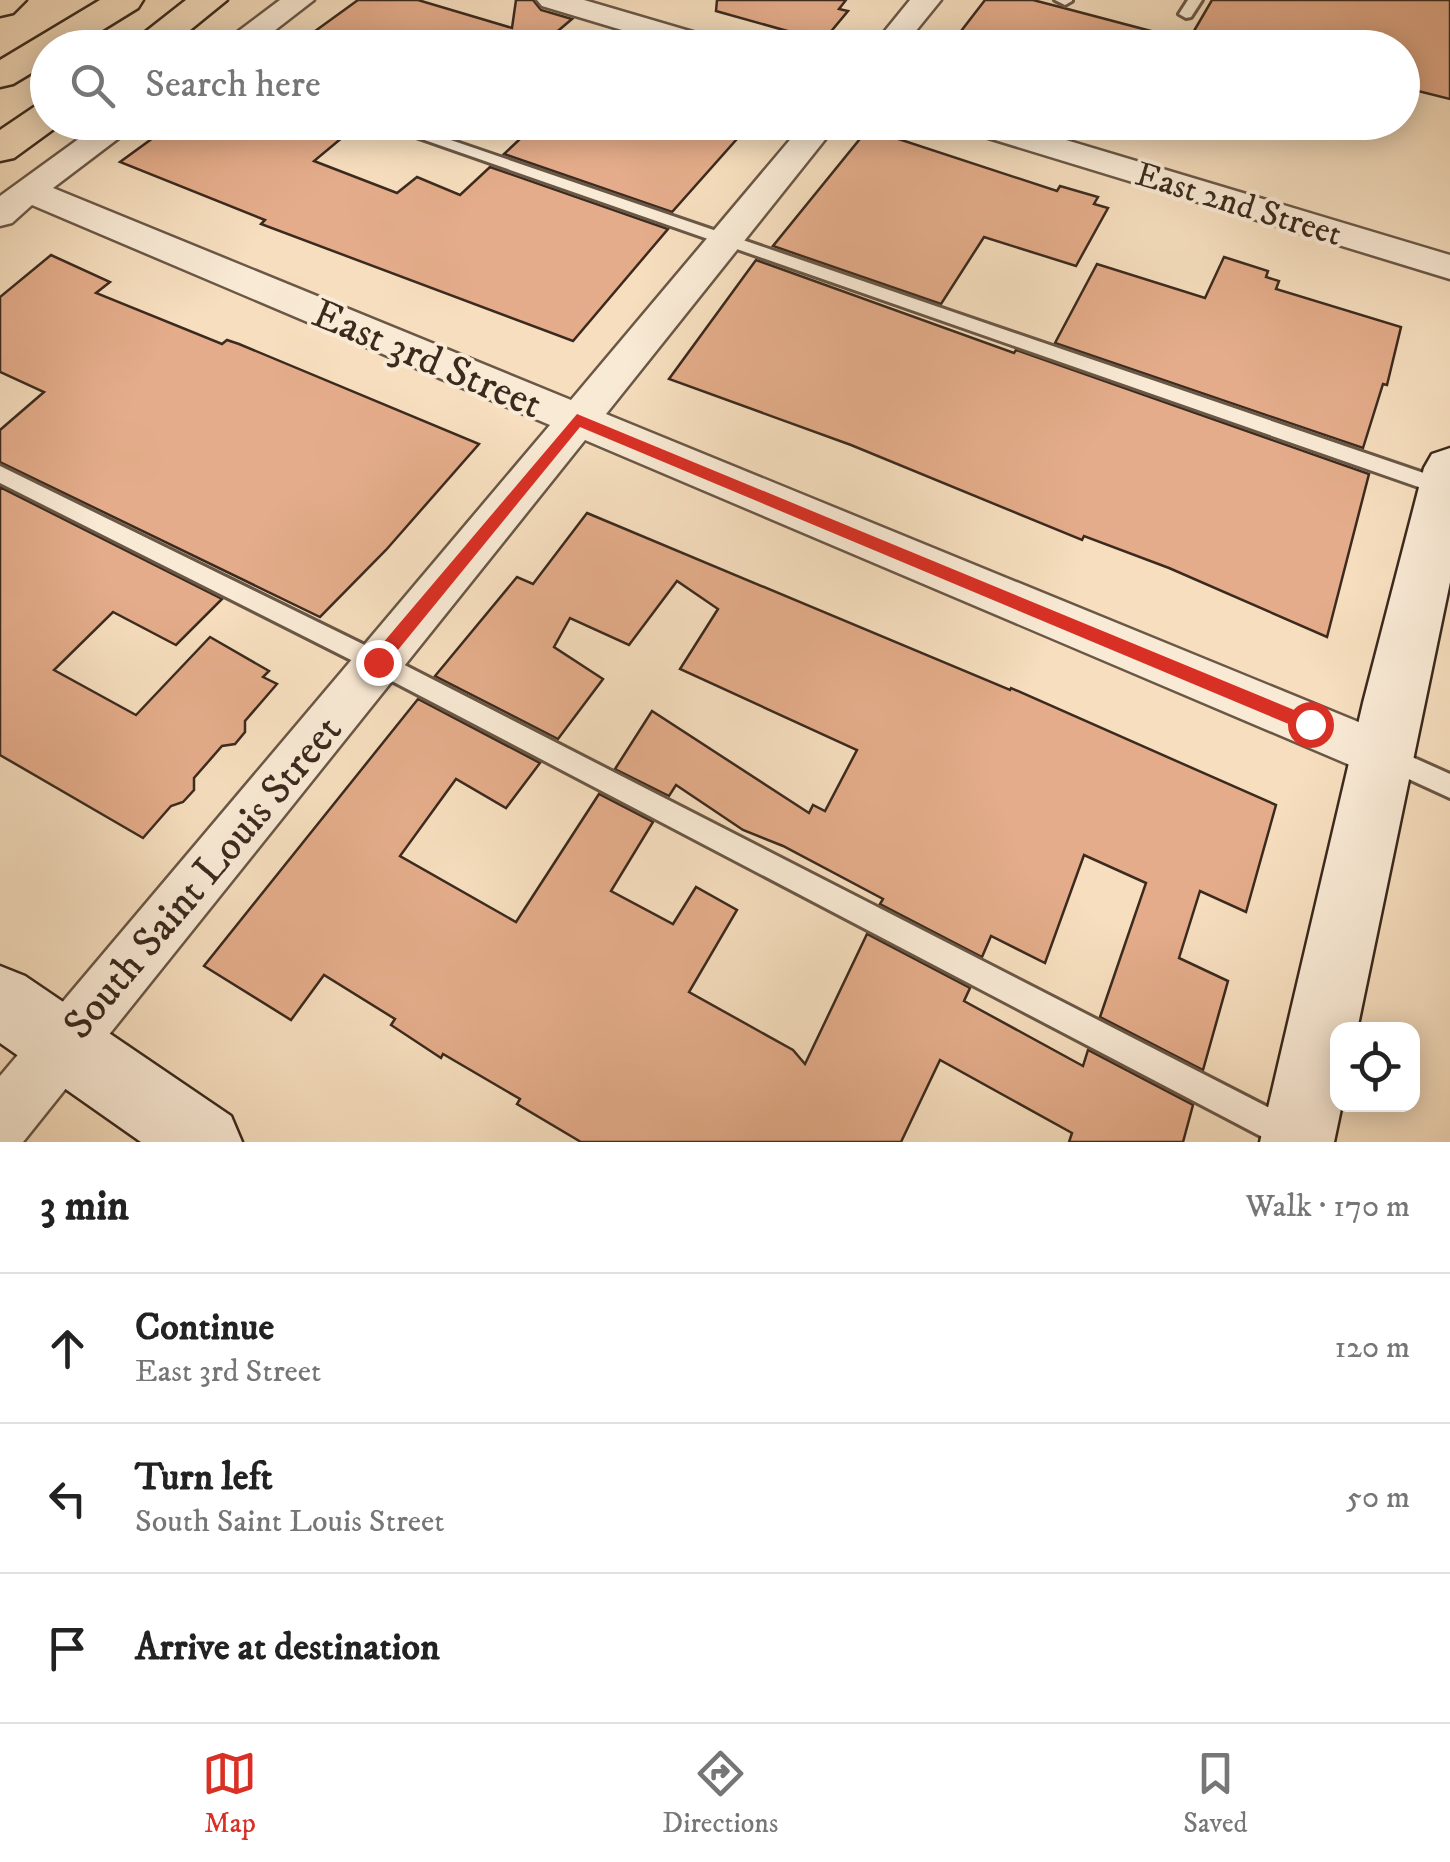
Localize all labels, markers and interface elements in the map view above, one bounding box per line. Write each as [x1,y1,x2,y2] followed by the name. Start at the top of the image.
[30,30,1420,140] search box
[65,58,120,113] icon: search
[145,61,321,109] text: Search here
[1130,153,1347,257] street label: East 2nd Street
[304,288,550,431] street label: East 3rd Street
[356,640,402,686] route end
[1288,702,1334,748] route start
[53,706,354,1050] street label: South Saint Louis Street
[1330,1022,1420,1112] map controls
[1330,1022,1420,1112] button: locate
[40,1181,129,1233] text: 3 min
[1245,1187,1410,1227] text: Walk · 170 m
[135,1304,274,1352] text: Continue
[40,1321,95,1376] icon: ahead
[1334,1328,1410,1368] text: 120 m
[135,1352,321,1392] text: East 3rd Street
[135,1454,273,1502] text: Turn left
[40,1471,95,1526] icon: left
[1346,1478,1410,1518] text: 50 m
[135,1502,445,1542] text: South Saint Louis Street
[40,1621,95,1676] icon: arrive
[135,1624,440,1672] text: Arrive at destination
[202,1746,257,1841] tab: Map
[662,1746,778,1841] tab: Directions
[1183,1746,1248,1841] tab: Saved

